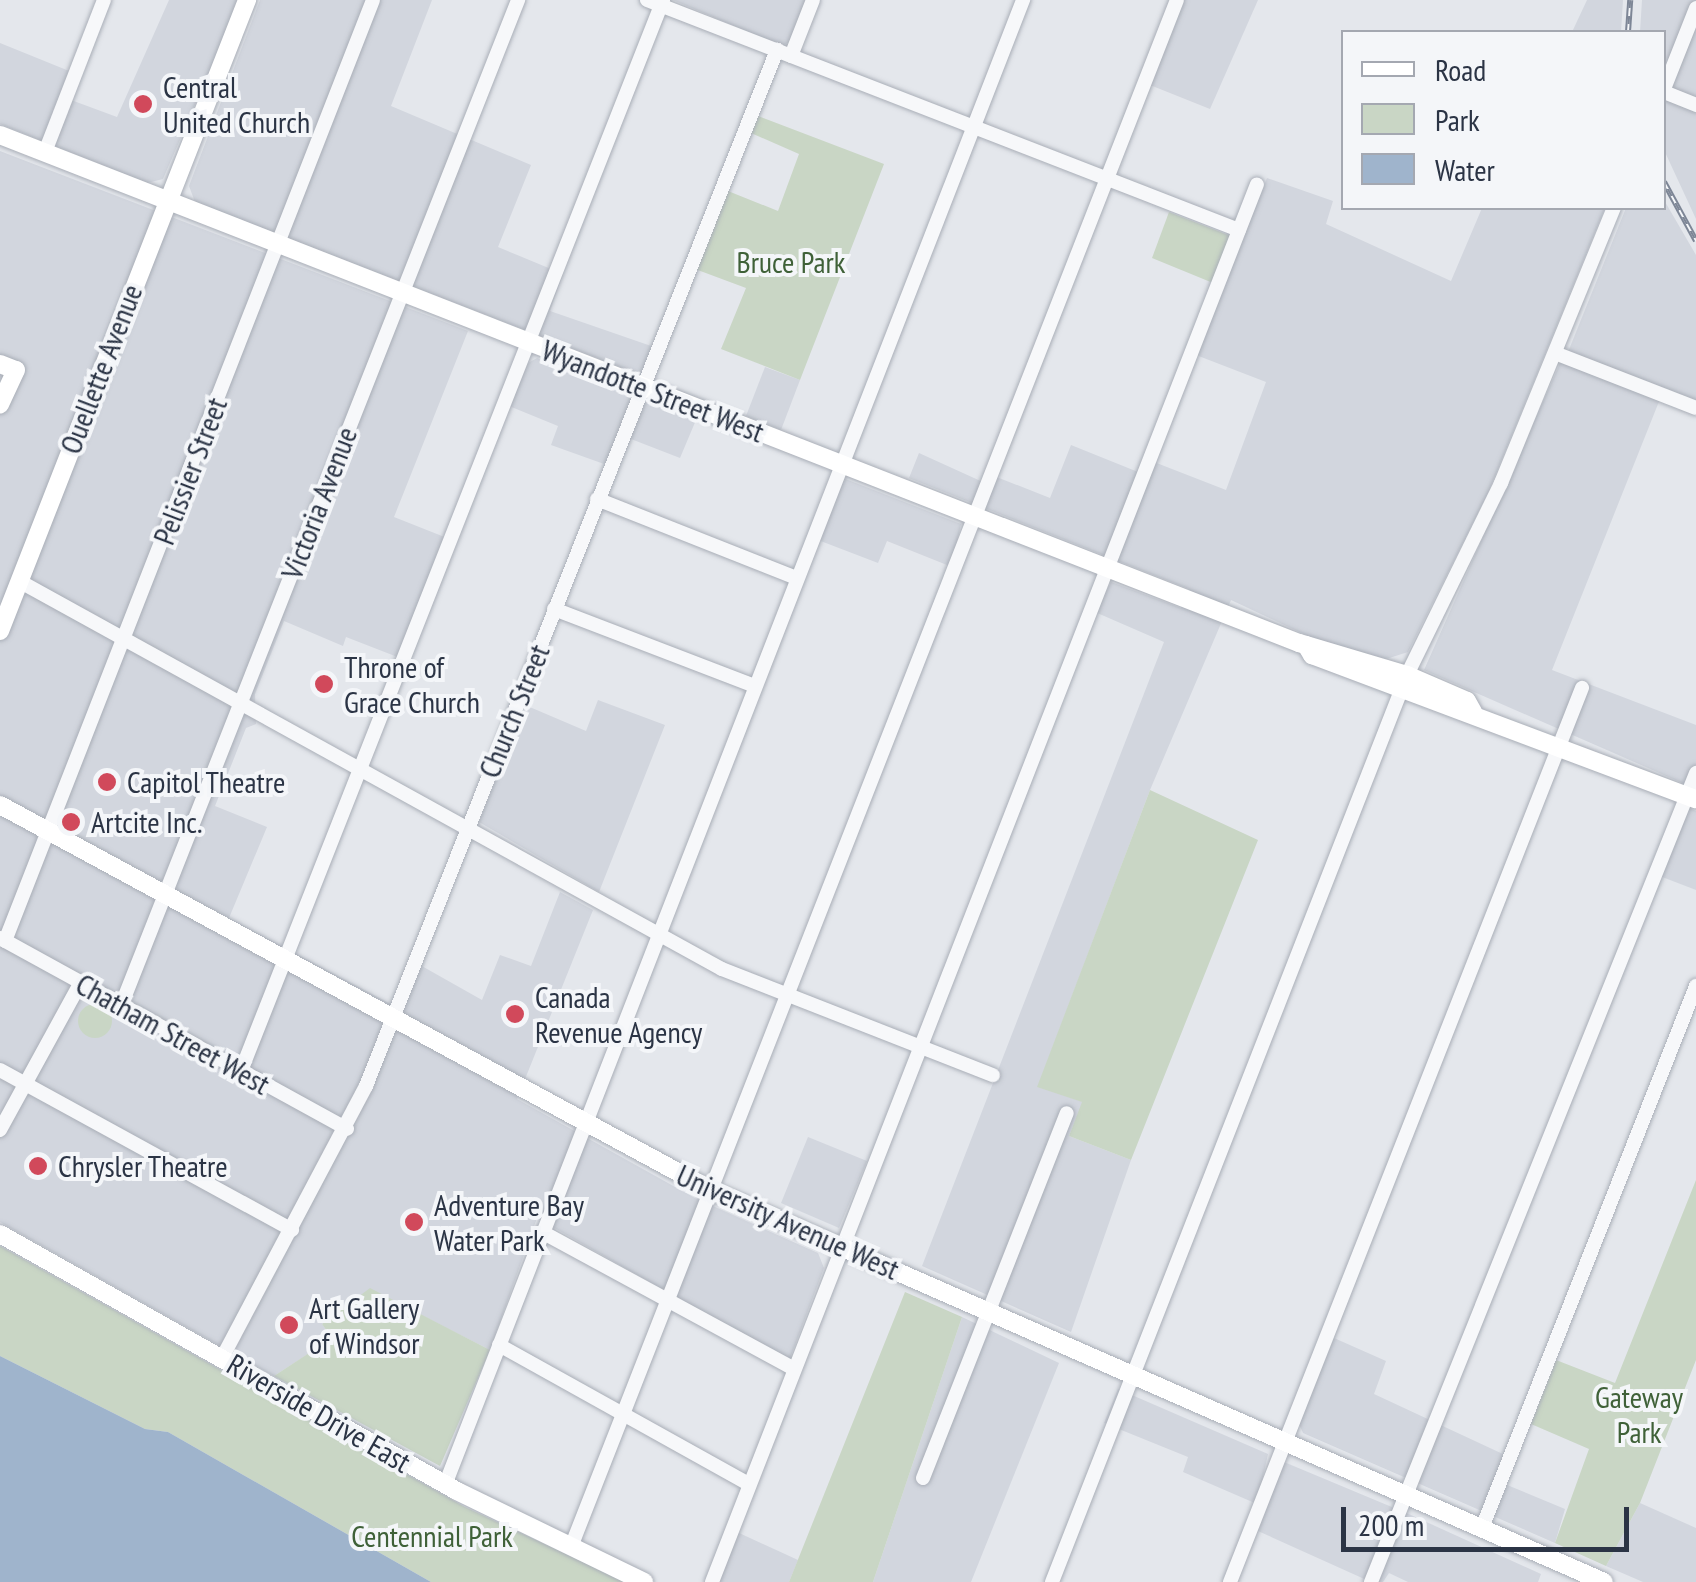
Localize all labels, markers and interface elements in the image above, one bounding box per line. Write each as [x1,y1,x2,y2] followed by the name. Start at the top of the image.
[1341,30,1666,210] legend
[1435,50,1486,89] text: Road
[163,69,310,140] place label: Central United Church
[132,93,154,115] marker: Central United Church
[1435,100,1480,139] text: Park
[1435,150,1495,189] text: Water
[737,244,845,280] park label: Bruce Park
[52,279,150,459] street label: Ouellette Avenue
[537,332,769,450] street label: Wyandotte Street West
[146,392,234,550] street label: Pelissier Street
[273,421,365,585] street label: Victoria Avenue
[471,639,557,783] street label: Church Street
[344,649,480,720] place label: Throne of Grace Church
[313,673,335,695] marker: Throne of Grace Church
[127,764,286,800] place label: Capitol Theatre
[96,771,118,793] marker: Capitol Theatre
[91,804,202,840] place label: Artcite Inc.
[60,811,82,833] marker: Artcite Inc.
[70,966,276,1102] street label: Chatham Street West
[535,979,703,1050] place label: Canada Revenue Agency
[504,1003,526,1025] marker: Canada Revenue Agency
[58,1148,228,1184] place label: Chrysler Theatre
[27,1155,49,1177] marker: Chrysler Theatre
[670,1156,906,1288] street label: University Avenue West
[434,1187,584,1258] place label: Adventure Bay Water Park
[403,1211,425,1233] marker: Adventure Bay Water Park
[309,1290,420,1360] place label: Art Gallery of Windsor
[278,1314,300,1336] marker: Art Gallery of Windsor
[221,1346,417,1480] street label: Riverside Drive East
[1595,1379,1683,1450] park label: Gateway Park
[1346,1487,1634,1549] scale bar
[1358,1505,1424,1544] text: 200 m
[351,1518,513,1554] park label: Centennial Park

